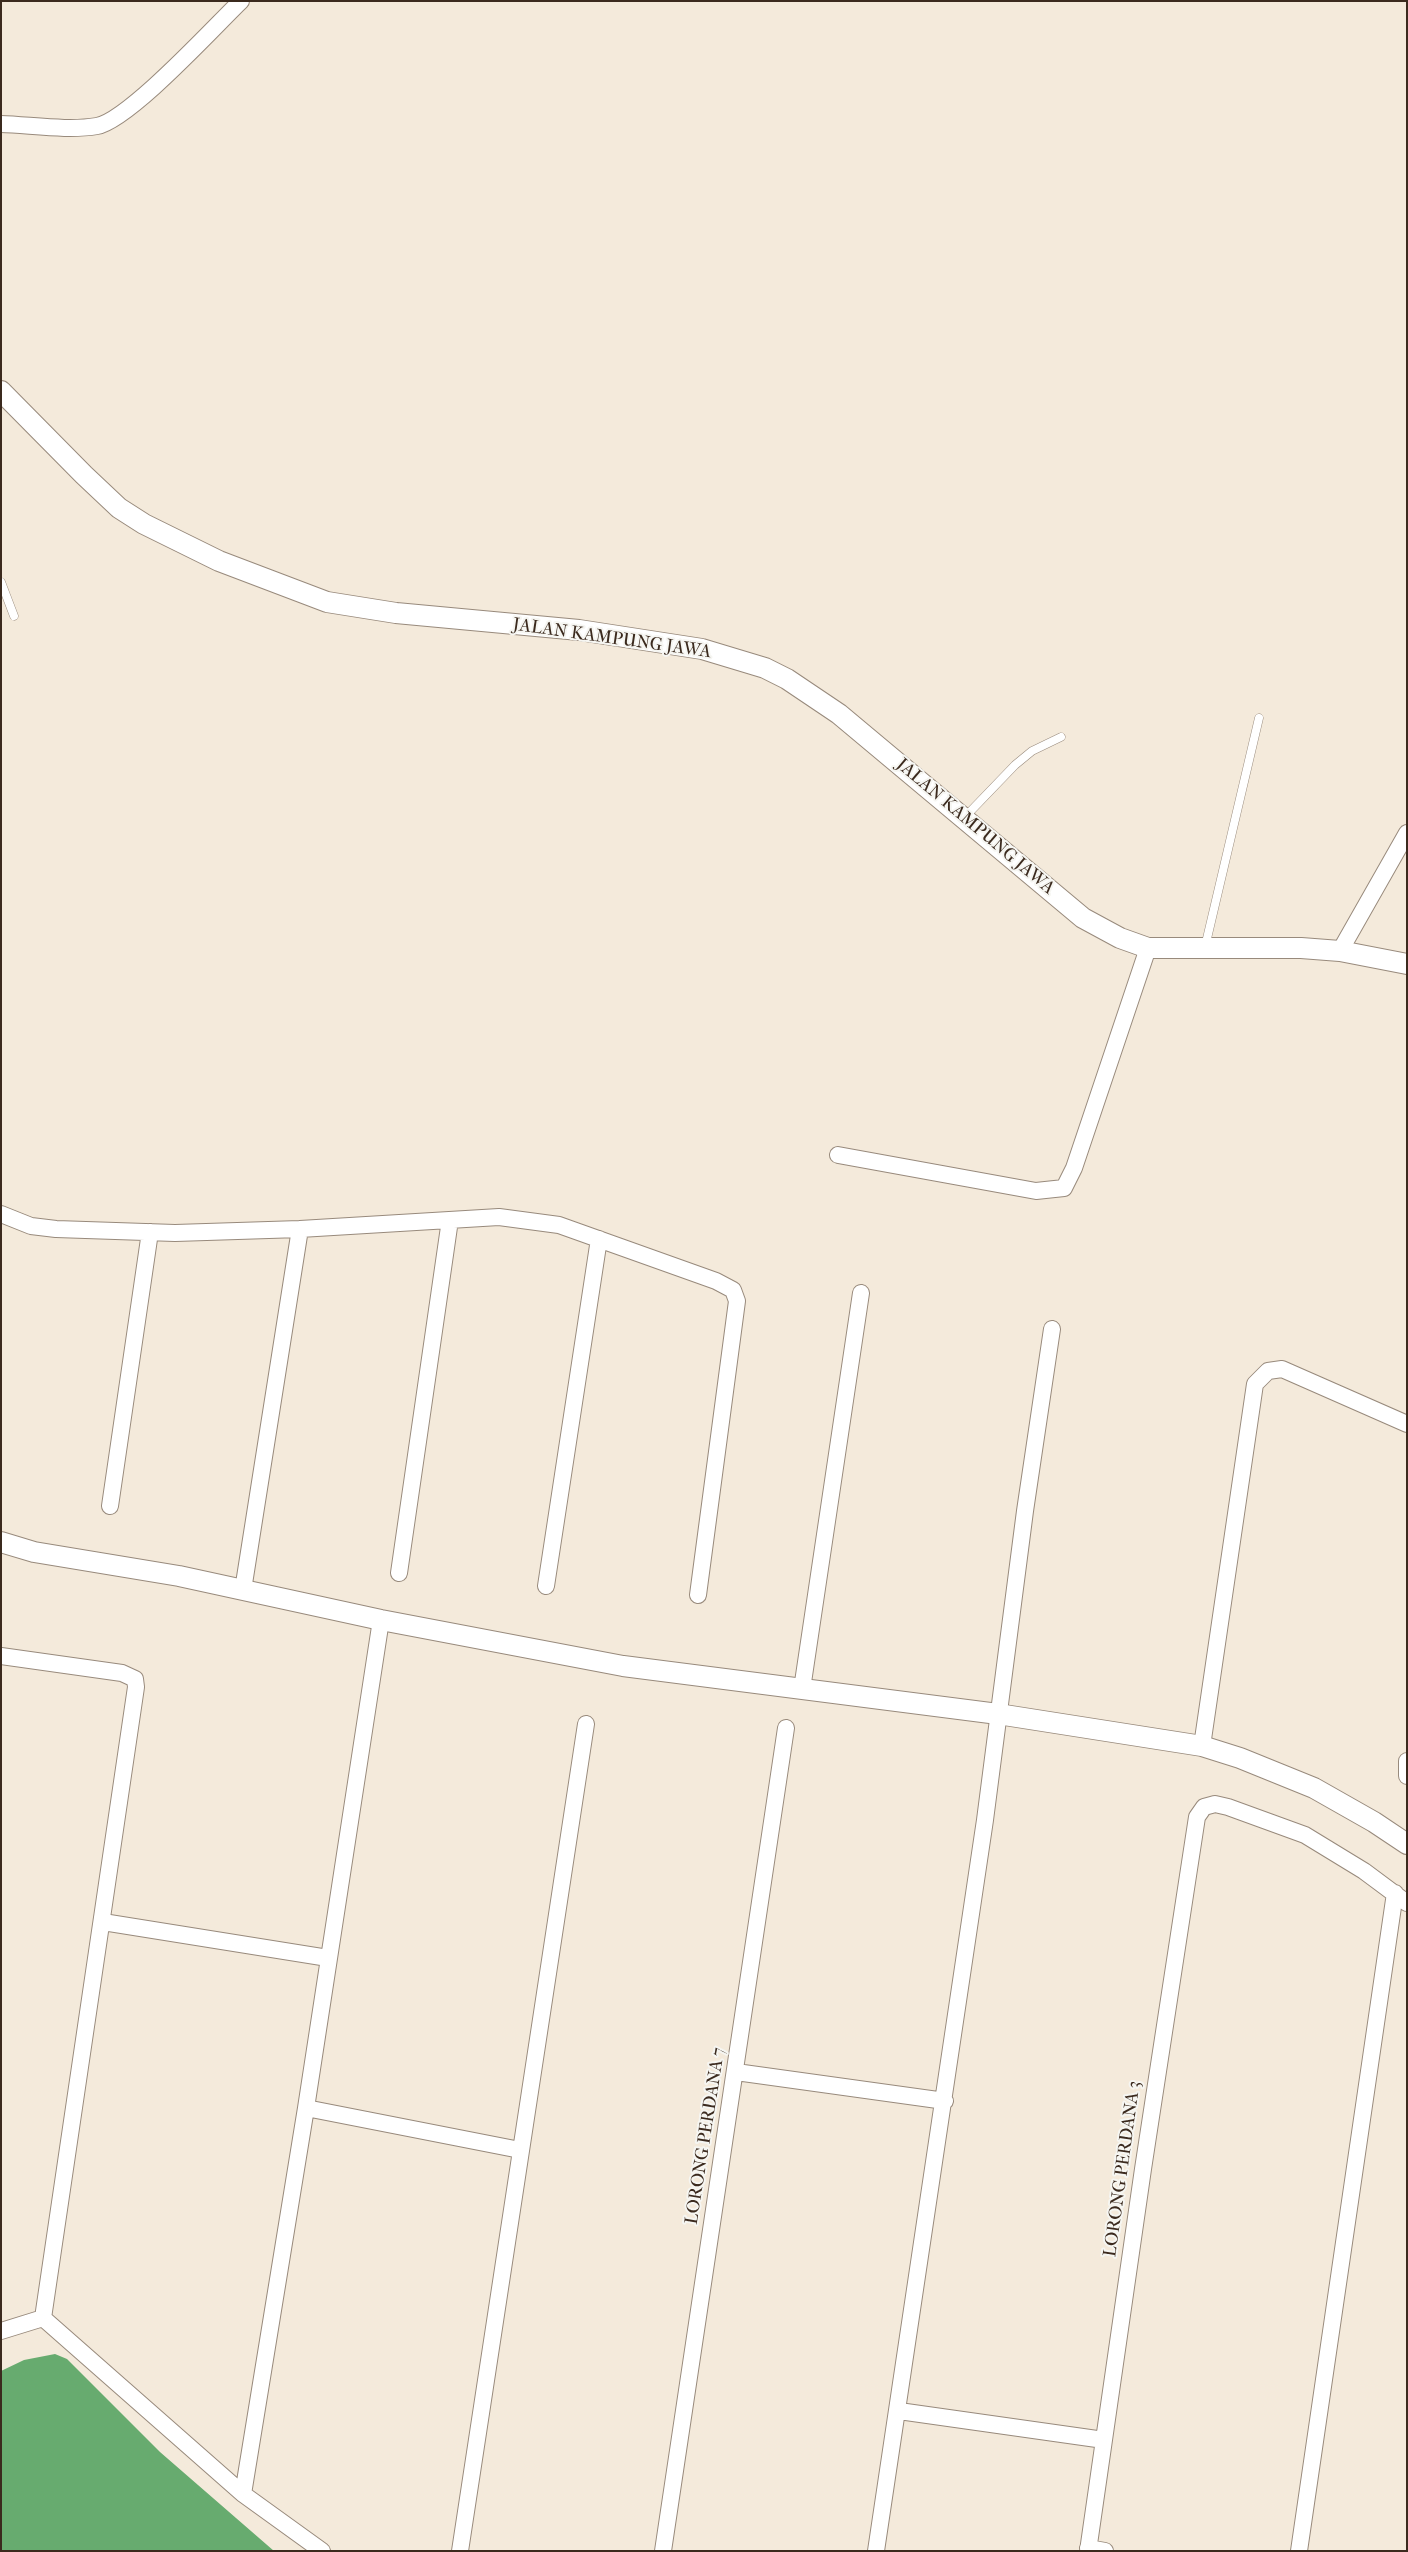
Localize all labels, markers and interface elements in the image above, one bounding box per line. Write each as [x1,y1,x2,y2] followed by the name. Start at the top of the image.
[511,614,713,664] street label: JALAN KAMPUNG JAWA
[891,754,1059,900] street label: JALAN KAMPUNG JAWA
[681,2046,731,2226] street label: LORONG PERDANA 7
[1100,2080,1146,2258] street label: LORONG PERDANA 3

